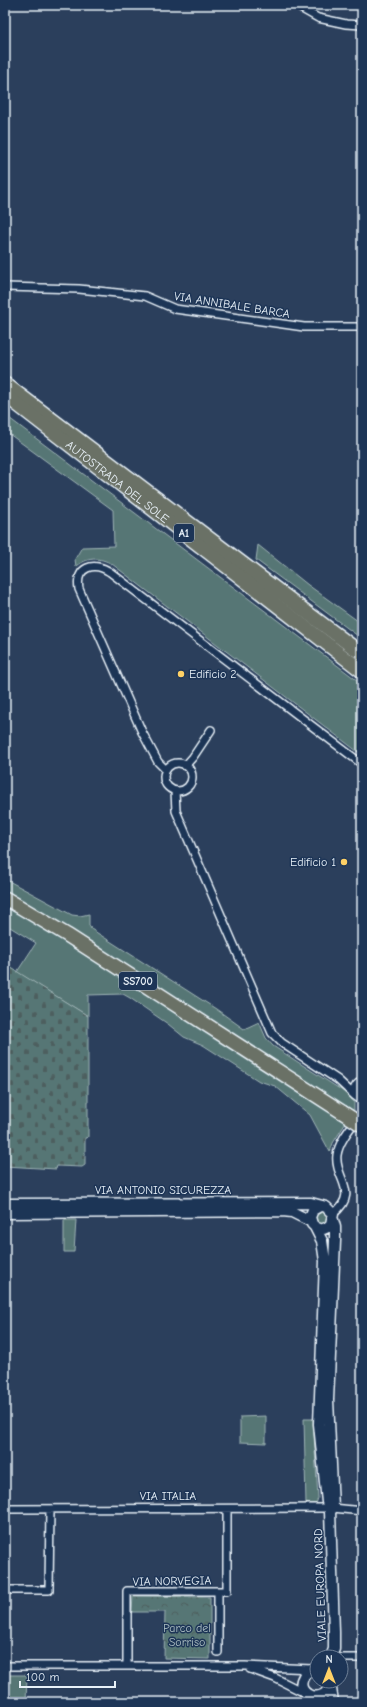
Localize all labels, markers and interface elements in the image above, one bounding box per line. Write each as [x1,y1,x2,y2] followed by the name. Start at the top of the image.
[173,289,291,321] street label: VIA ANNIBALE BARCA
[63,438,172,526] street label: AUTOSTRADA DEL SOLE
[174,524,194,542] road number: A1
[189,667,237,681] place label: Edificio 2
[176,669,186,679] marker: Edificio 2
[290,855,336,869] place label: Edificio 1
[339,857,349,867] marker: Edificio 1
[119,972,157,990] road number: SS700
[95,1183,231,1197] street label: VIA ANTONIO SICUREZZA
[140,1489,196,1503] street label: VIA ITALIA
[311,1528,329,1642] street label: VIALE EUROPA NORD
[133,1573,211,1589] street label: VIA NORVEGIA
[163,1621,211,1649] park label: Parco del Sorriso
[309,1649,349,1689] north arrow
[325,1653,333,1666] text: N
[20,1663,115,1689] scale bar
[26,1670,59,1684] text: 100 m

